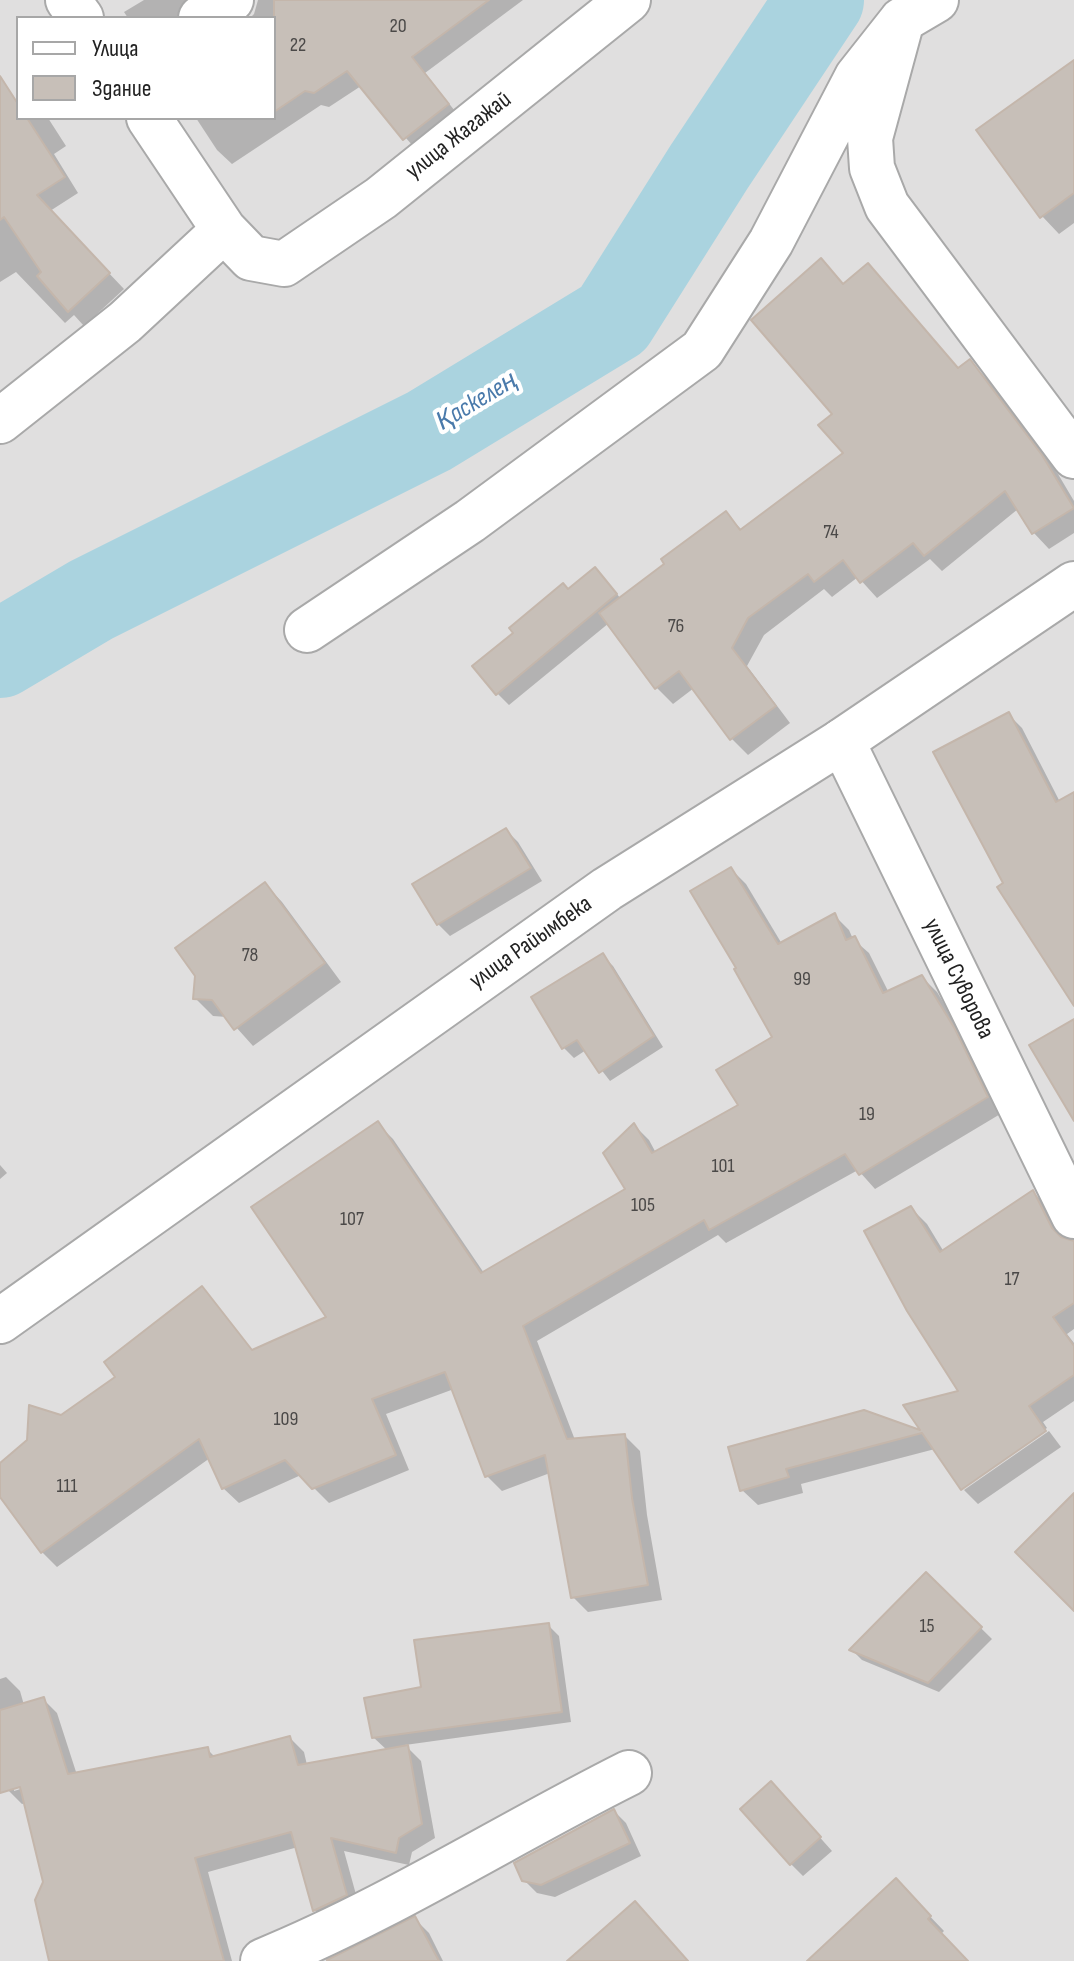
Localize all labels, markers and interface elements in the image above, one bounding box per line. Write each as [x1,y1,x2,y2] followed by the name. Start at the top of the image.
[389,15,407,39] house number: 20
[16,16,276,120] legend
[92,34,138,63] text: Улица
[290,34,306,58] house number: 22
[92,74,151,103] text: Здание
[401,86,517,186] street label: улица Жагажай
[431,366,523,438] water label: Қаскелең
[823,521,839,545] house number: 74
[668,615,684,639] house number: 76
[464,890,598,996] street label: улица Райымбека
[916,914,1000,1044] street label: улица Суворова
[242,944,258,968] house number: 78
[793,968,811,992] house number: 99
[859,1103,875,1127] house number: 19
[712,1155,734,1179] house number: 101
[631,1194,655,1218] house number: 105
[340,1208,364,1232] house number: 107
[1005,1268,1019,1292] house number: 17
[274,1408,298,1432] house number: 109
[57,1475,77,1499] house number: 111
[919,1615,935,1639] house number: 15

